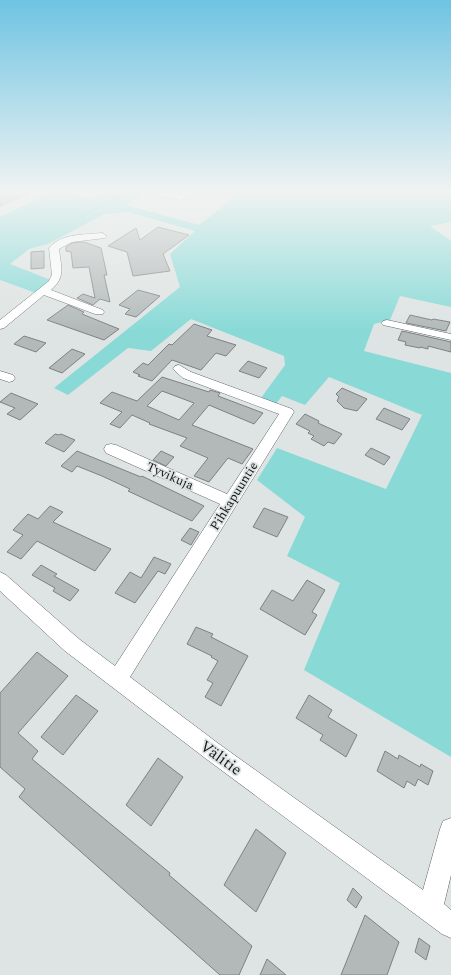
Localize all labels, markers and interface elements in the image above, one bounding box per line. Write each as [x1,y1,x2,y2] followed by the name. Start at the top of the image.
[143,457,198,496] street label: Tyvikuja
[205,458,263,534] street label: Pihkapuuntie
[195,735,247,781] street label: Välitie

